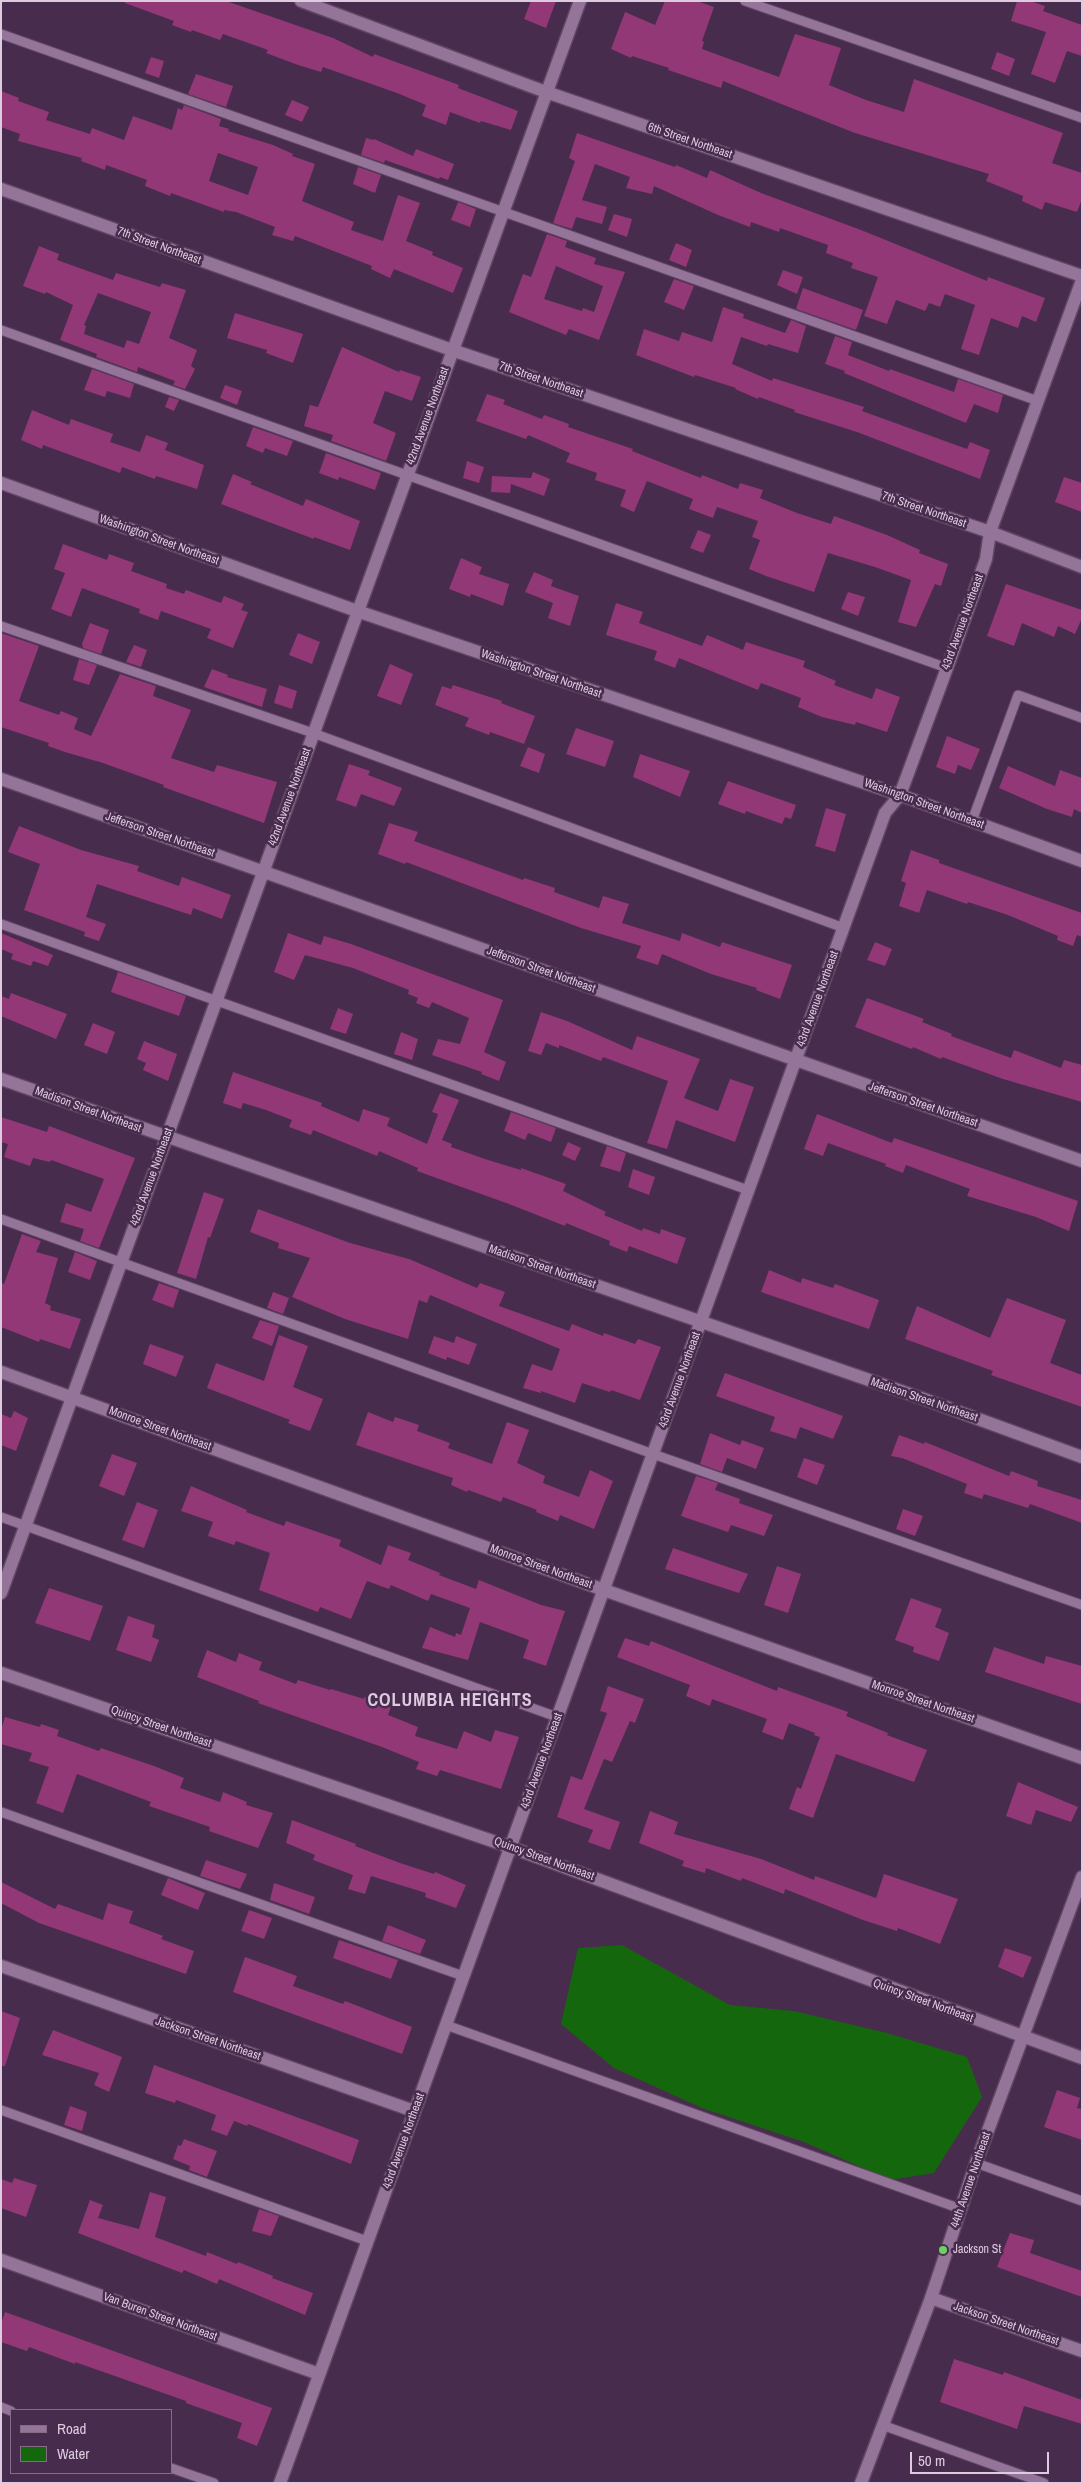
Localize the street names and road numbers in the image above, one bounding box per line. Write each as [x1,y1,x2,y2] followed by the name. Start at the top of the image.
[646,120,734,162] street label: 6th Street Northeast
[115,224,203,268] street label: 7th Street Northeast
[497,359,585,401] street label: 7th Street Northeast
[404,365,452,467] street label: 42nd Avenue Northeast
[880,489,968,531] street label: 7th Street Northeast
[97,512,221,568] street label: Washington Street Northeast
[939,572,987,672] street label: 43rd Avenue Northeast
[479,647,603,701] street label: Washington Street Northeast
[266,746,314,848] street label: 42nd Avenue Northeast
[862,776,986,832] street label: Washington Street Northeast
[103,810,217,860] street label: Jefferson Street Northeast
[485,944,597,996] street label: Jefferson Street Northeast
[794,949,842,1049] street label: 43rd Avenue Northeast
[866,1080,980,1130] street label: Jefferson Street Northeast
[33,1084,143,1136] street label: Madison Street Northeast
[128,1126,176,1228] street label: 42nd Avenue Northeast
[487,1242,597,1292] street label: Madison Street Northeast
[656,1330,704,1430] street label: 43rd Avenue Northeast
[869,1375,979,1425] street label: Madison Street Northeast
[107,1404,213,1454] street label: Monroe Street Northeast
[488,1542,594,1592] street label: Monroe Street Northeast
[870,1678,976,1726] street label: Monroe Street Northeast
[109,1703,213,1751] street label: Quincy Street Northeast
[518,1711,566,1811] street label: 43rd Avenue Northeast
[492,1834,596,1884] street label: Quincy Street Northeast
[871,1976,975,2026] street label: Quincy Street Northeast
[153,2014,263,2064] street label: Jackson Street Northeast
[380,2091,428,2191] street label: 43rd Avenue Northeast
[948,2130,994,2230] street label: 44th Avenue Northeast
[101,2290,219,2344] street label: Van Buren Street Northeast
[951,2299,1061,2349] street label: Jackson Street Northeast

